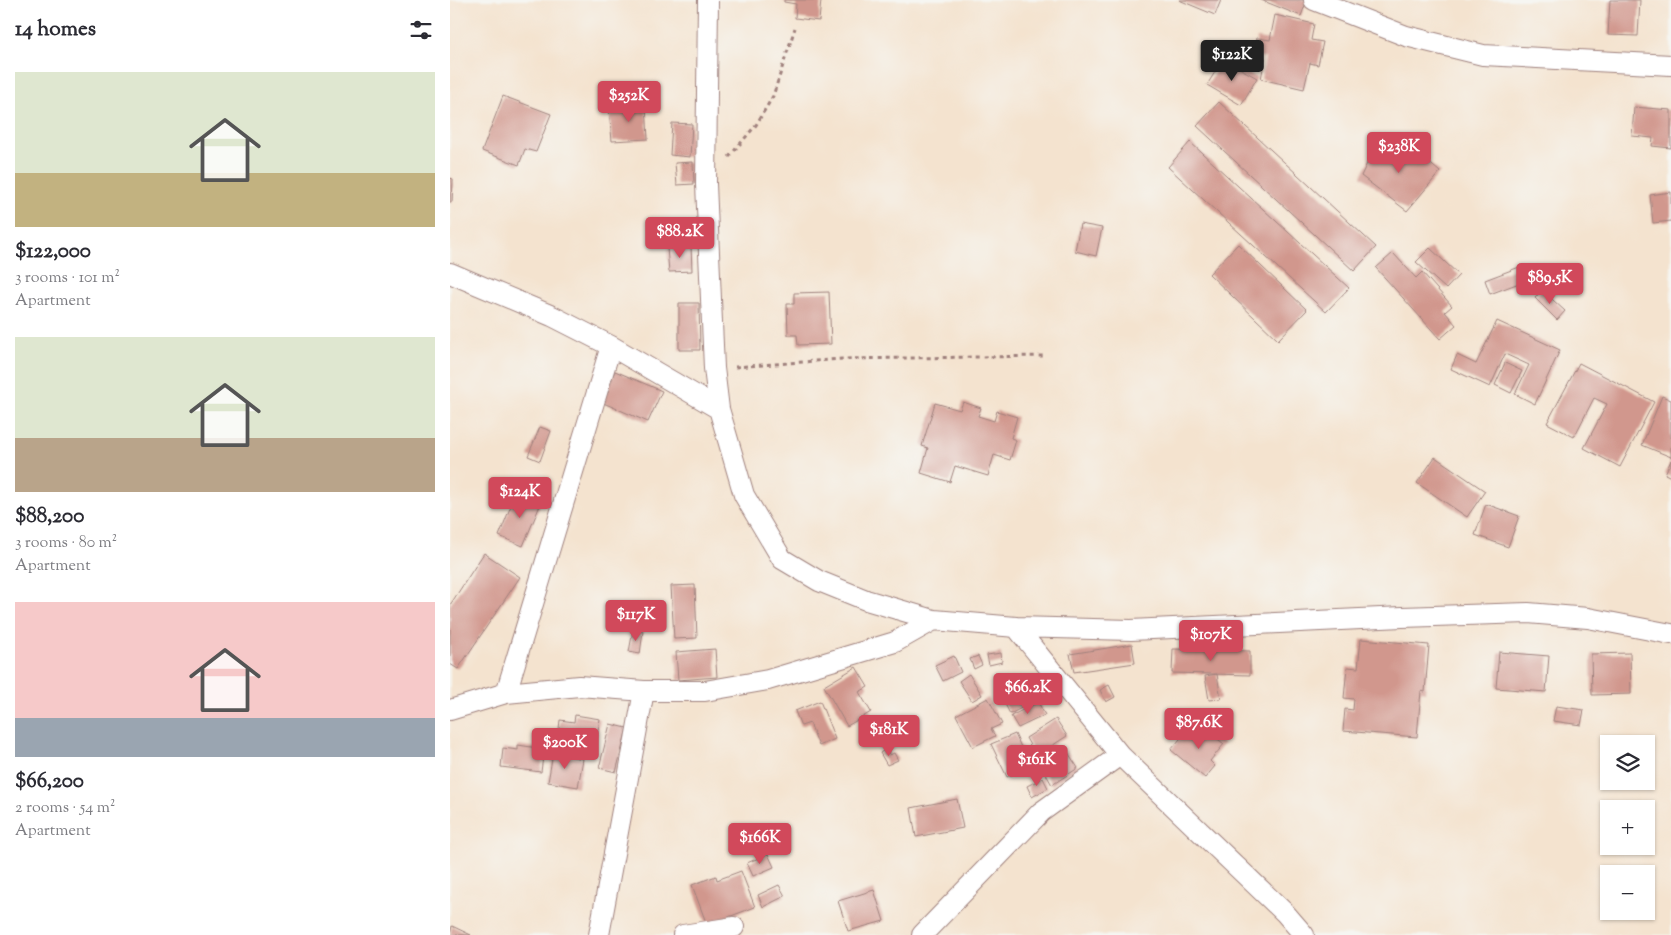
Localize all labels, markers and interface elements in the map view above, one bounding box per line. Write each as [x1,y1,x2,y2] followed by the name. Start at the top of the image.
[15,15,96,45] text: 14 homes
[407,16,435,44] icon: filters
[1197,39,1267,82] pin: $122K
[1212,44,1252,67] text: $122K
[594,80,664,123] pin: $252K
[609,85,649,108] text: $252K
[180,105,270,195] icon: home
[1364,132,1434,174] pin: $238K
[1378,136,1420,159] text: $238K
[639,216,721,259] pin: $88.2K
[656,221,704,244] text: $88.2K
[15,237,91,267] text: $122,000
[1509,262,1591,305] pin: $89.5K
[15,267,120,290] text: 3 rooms · 101 m²
[1527,267,1573,290] text: $89.5K
[15,290,91,313] text: Apartment
[180,370,270,460] icon: home
[485,476,555,519] pin: $124K
[499,481,541,504] text: $124K
[15,502,84,532] text: $88,200
[15,532,117,555] text: 3 rooms · 80 m²
[15,555,91,578] text: Apartment
[601,600,671,642] pin: $117K
[616,604,656,627] text: $117K
[1176,620,1246,662] pin: $107K
[1190,624,1232,647] text: $107K
[180,635,270,725] icon: home
[987,672,1069,715] pin: $66.2K
[1004,677,1052,700] text: $66.2K
[1158,708,1240,750] pin: $87.6K
[1175,712,1223,735] text: $87.6K
[854,714,924,757] pin: $181K
[870,719,909,742] text: $181K
[530,728,600,770] pin: $200K
[543,732,587,755] text: $200K
[1600,735,1655,920] map controls
[1600,735,1655,790] button: layers
[1002,744,1072,787] pin: $161K
[1018,749,1056,772] text: $161K
[15,767,84,797] text: $66,200
[15,797,115,820] text: 2 rooms · 54 m²
[1600,800,1655,855] button: +
[15,820,91,843] text: Apartment
[725,822,795,865] pin: $166K
[739,827,781,850] text: $166K
[1600,865,1655,920] button: −

